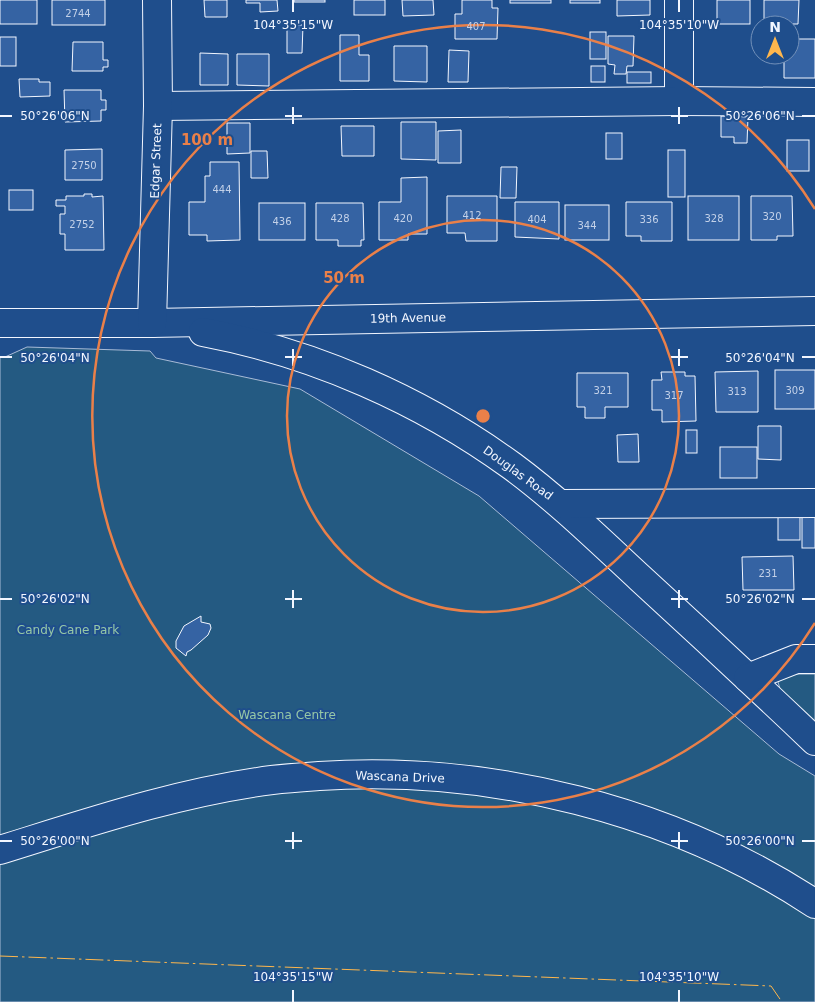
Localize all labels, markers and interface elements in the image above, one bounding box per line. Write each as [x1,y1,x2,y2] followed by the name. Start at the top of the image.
[65,8,91,19] house number: 2744
[750,15,800,65] north arrow
[253,18,333,32] text: 104°35'15"W
[639,18,719,32] text: 104°35'10"W
[769,19,781,35] text: N
[466,21,486,32] house number: 407
[20,109,90,123] text: 50°26'06"N
[725,109,795,123] text: 50°26'06"N
[148,123,164,199] street label: Edgar Street
[181,131,233,149] text: 100 m
[71,160,97,171] house number: 2750
[212,184,232,195] house number: 444
[462,210,482,221] house number: 412
[762,211,782,222] house number: 320
[330,213,350,224] house number: 428
[393,213,413,224] house number: 420
[704,213,724,224] house number: 328
[527,214,547,225] house number: 404
[639,214,659,225] house number: 336
[272,216,292,227] house number: 436
[69,219,95,230] house number: 2752
[577,220,597,231] house number: 344
[323,269,365,287] text: 50 m
[370,310,446,326] street label: 19th Avenue
[20,351,90,365] text: 50°26'04"N
[725,351,795,365] text: 50°26'04"N
[593,385,613,396] house number: 321
[785,385,805,396] house number: 309
[727,386,747,397] house number: 313
[664,390,684,401] house number: 317
[474,407,492,425] centre of rings
[480,443,556,503] street label: Douglas Road
[758,568,778,579] house number: 231
[20,592,90,606] text: 50°26'02"N
[725,592,795,606] text: 50°26'02"N
[17,623,119,637] park label: Candy Cane Park
[238,708,336,722] park label: Wascana Centre
[355,768,445,786] street label: Wascana Drive
[20,834,90,848] text: 50°26'00"N
[725,834,795,848] text: 50°26'00"N
[253,970,333,984] text: 104°35'15"W
[639,970,719,984] text: 104°35'10"W

